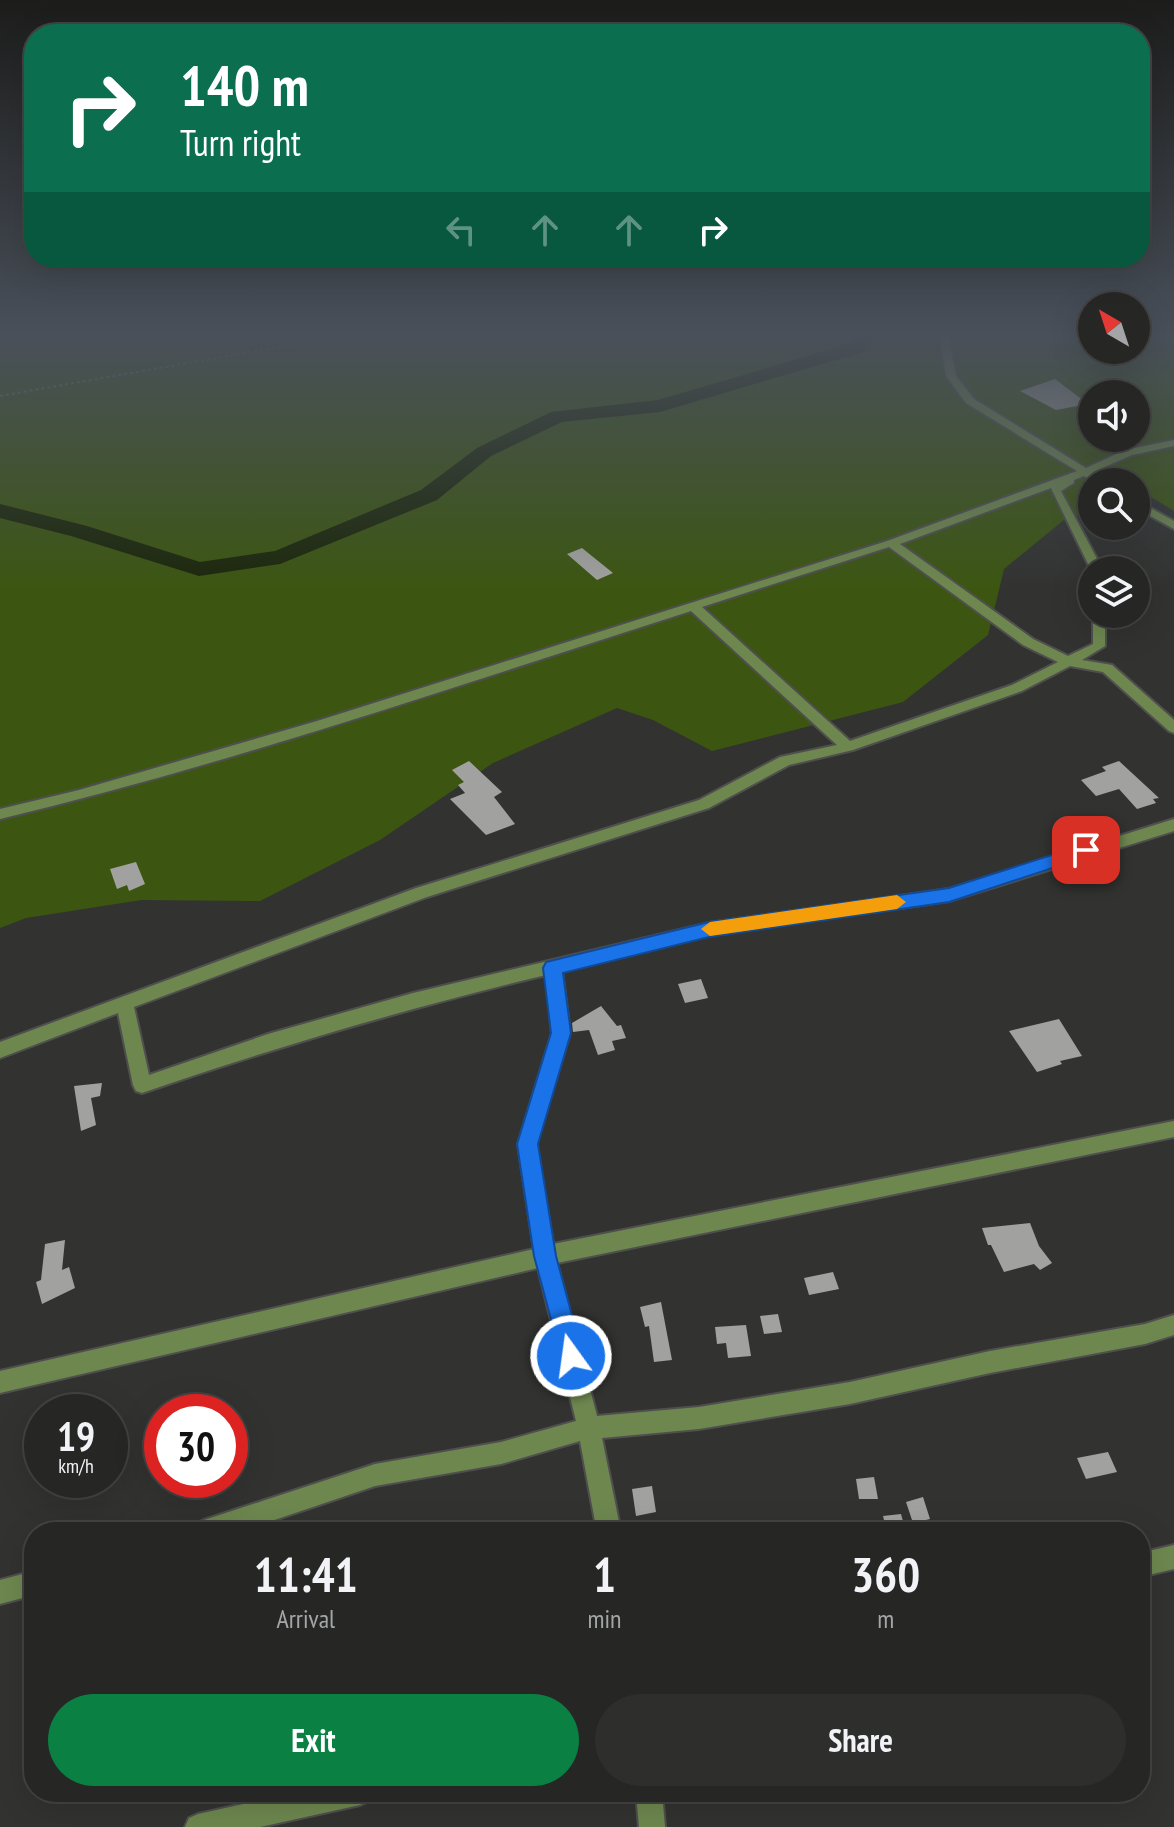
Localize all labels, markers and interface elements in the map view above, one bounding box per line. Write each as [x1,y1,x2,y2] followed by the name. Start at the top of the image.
[180,49,309,121] text: 140 m
[48,56,152,160] icon: right
[180,119,301,166] text: Turn right
[439,208,483,252] icon: left
[523,208,567,252] icon: ahead
[607,208,651,252] icon: ahead
[691,208,735,252] icon: right
[1078,292,1150,364] north arrow
[1078,292,1150,628] map controls
[1078,380,1150,452] button: sound
[1078,468,1150,540] button: search
[1078,556,1150,628] button: layers
[1052,816,1120,884] pin
[1064,828,1108,872] icon: arrive
[529,1314,613,1398] position arrow
[144,1394,248,1498] speed limit sign: 30
[57,1410,95,1462] text: 19
[58,1453,94,1479] text: km/h
[254,1543,358,1605] text: 11:41
[593,1543,616,1605] text: 1
[851,1543,920,1605] text: 360
[276,1602,335,1635] text: Arrival
[587,1602,621,1635] text: min
[877,1602,894,1635] text: m
[48,1694,579,1786] button: Exit
[595,1694,1126,1786] button: Share

